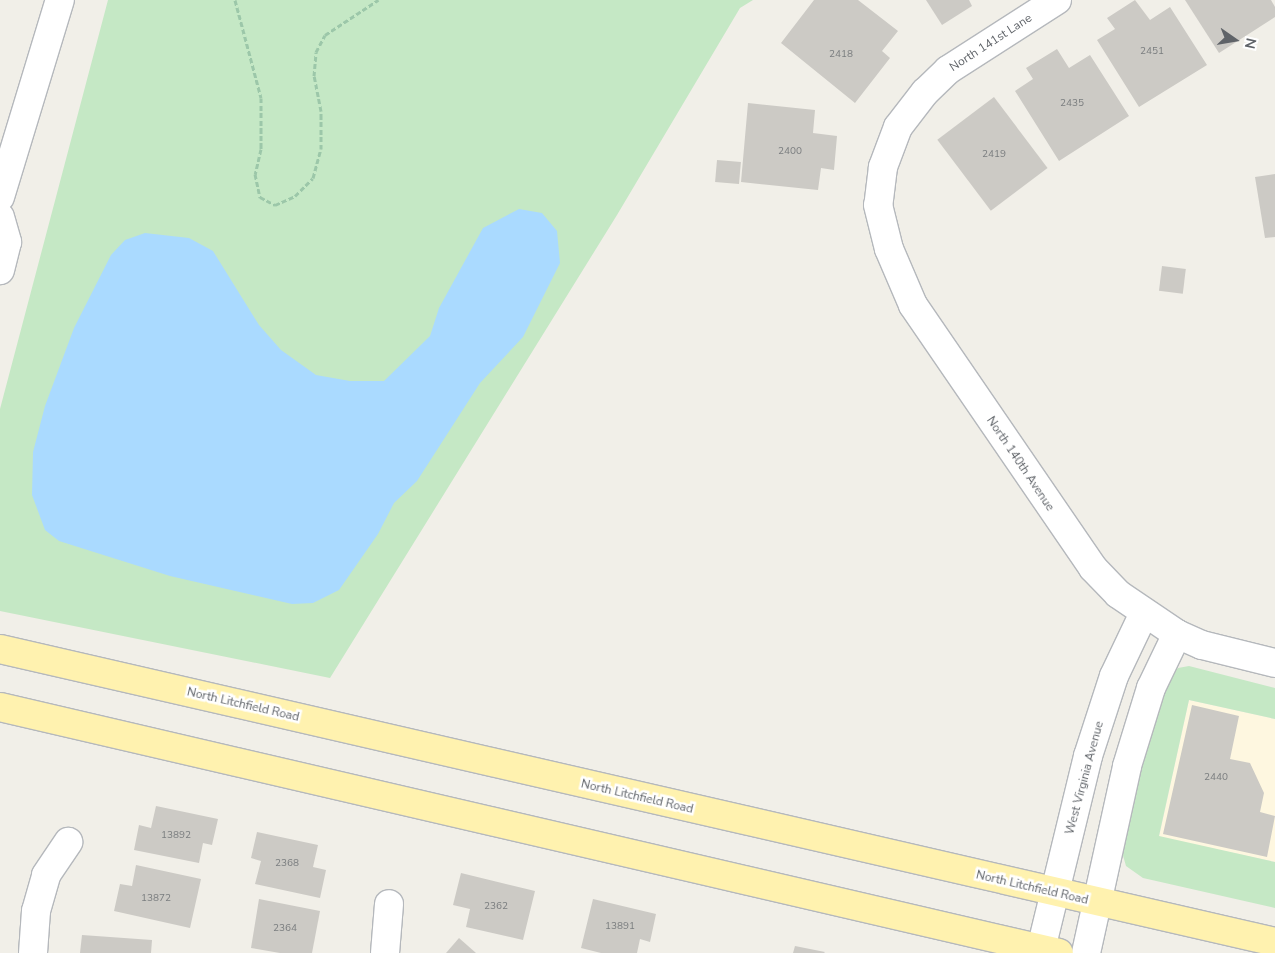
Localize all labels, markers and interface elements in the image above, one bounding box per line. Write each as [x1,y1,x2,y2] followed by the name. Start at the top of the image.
[947,11,1035,75] street label: North 141st Lane
[1210,15,1260,65] north arrow
[1240,36,1261,51] text: N
[1140,46,1164,58] house number: 2451
[829,49,853,61] house number: 2418
[1060,98,1084,110] house number: 2435
[778,146,802,158] house number: 2400
[982,149,1006,161] house number: 2419
[983,414,1057,514] street label: North 140th Avenue
[186,685,300,725] street label: North Litchfield Road
[1063,720,1107,836] street label: West Virginia Avenue
[1204,772,1228,784] house number: 2440
[580,777,694,817] street label: North Litchfield Road
[161,830,191,842] house number: 13892
[275,858,299,870] house number: 2368
[975,868,1089,908] street label: North Litchfield Road
[141,893,171,905] house number: 13872
[484,901,508,913] house number: 2362
[605,921,635,933] house number: 13891
[273,923,297,935] house number: 2364

